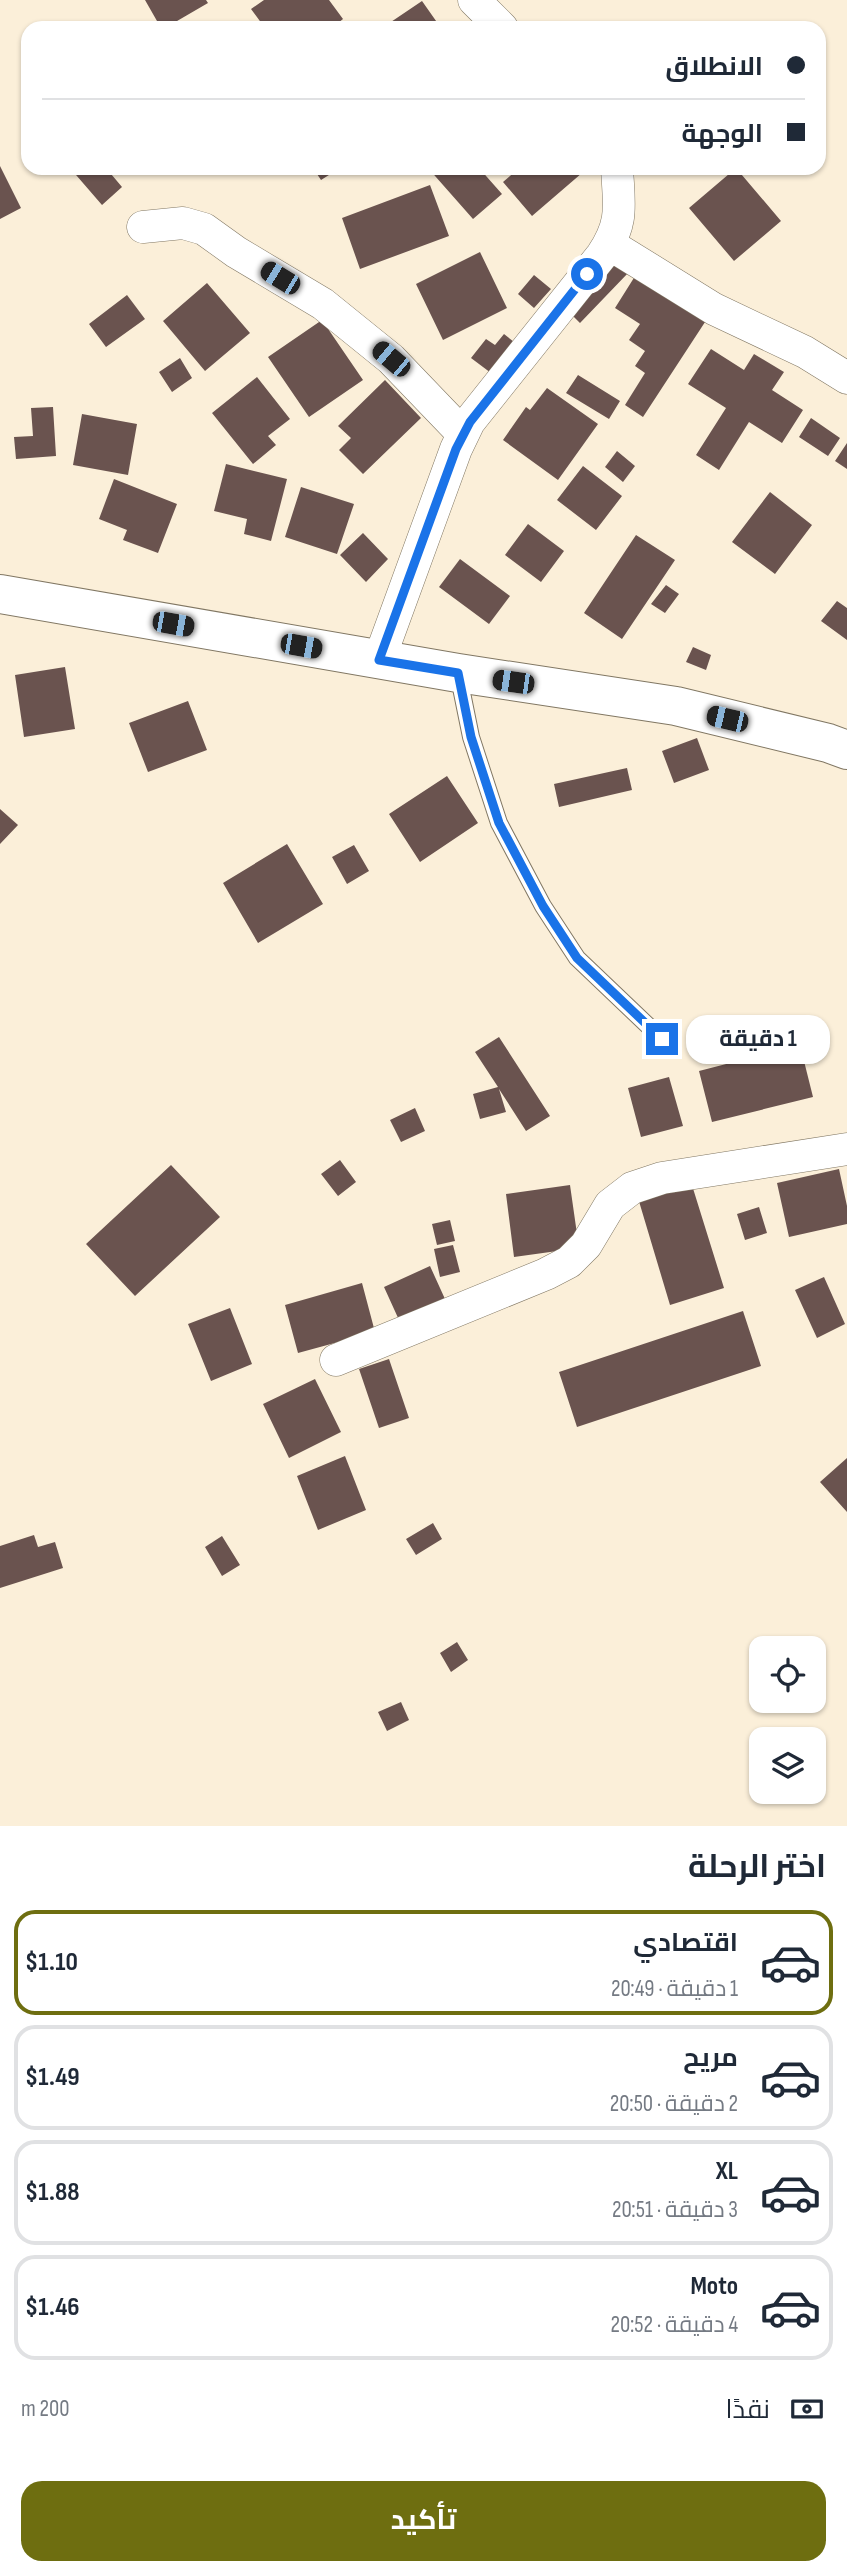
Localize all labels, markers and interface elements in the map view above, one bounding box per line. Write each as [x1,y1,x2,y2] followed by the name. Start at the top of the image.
[665,52,763,83] text: الانطلاق
[682,119,763,150] text: الوجهة
[257,258,304,298] car
[571,258,603,290] route start
[369,337,414,381] car
[151,610,196,638] car
[279,632,324,660] car
[491,669,536,695] car
[705,704,750,734] car
[686,1014,830,1064] callout: 1 دقيقة
[646,1023,678,1055] route end
[719,1025,797,1053] text: 1 دقيقة
[749,1636,826,1804] map controls
[749,1636,826,1713] button: locate
[749,1727,826,1804] button: layers
[688,1848,826,1887] text: اختر الرحلة
[633,1928,738,1959] text: اقتصادي
[759,1931,822,1994] icon: car
[25,1947,78,1978] text: $1.10
[611,1975,738,2003] text: 1 دقيقة · 20:49
[683,2043,738,2074] text: مريح
[759,2046,822,2109] icon: car
[25,2062,80,2093] text: $1.49
[610,2090,738,2118] text: 2 دقيقة · 20:50
[716,2156,738,2187] text: XL
[759,2161,822,2224] icon: car
[25,2177,80,2208] text: $1.88
[612,2196,738,2224] text: 3 دقيقة · 20:51
[690,2271,738,2302] text: Moto
[759,2276,822,2339] icon: car
[25,2292,80,2323] text: $1.46
[610,2311,738,2339] text: 4 دقيقة · 20:52
[788,2390,826,2428] icon: cash
[21,2395,69,2423] text: 200 m
[726,2395,770,2426] text: نقدًا
[21,2481,826,2561] button: تأكيد

